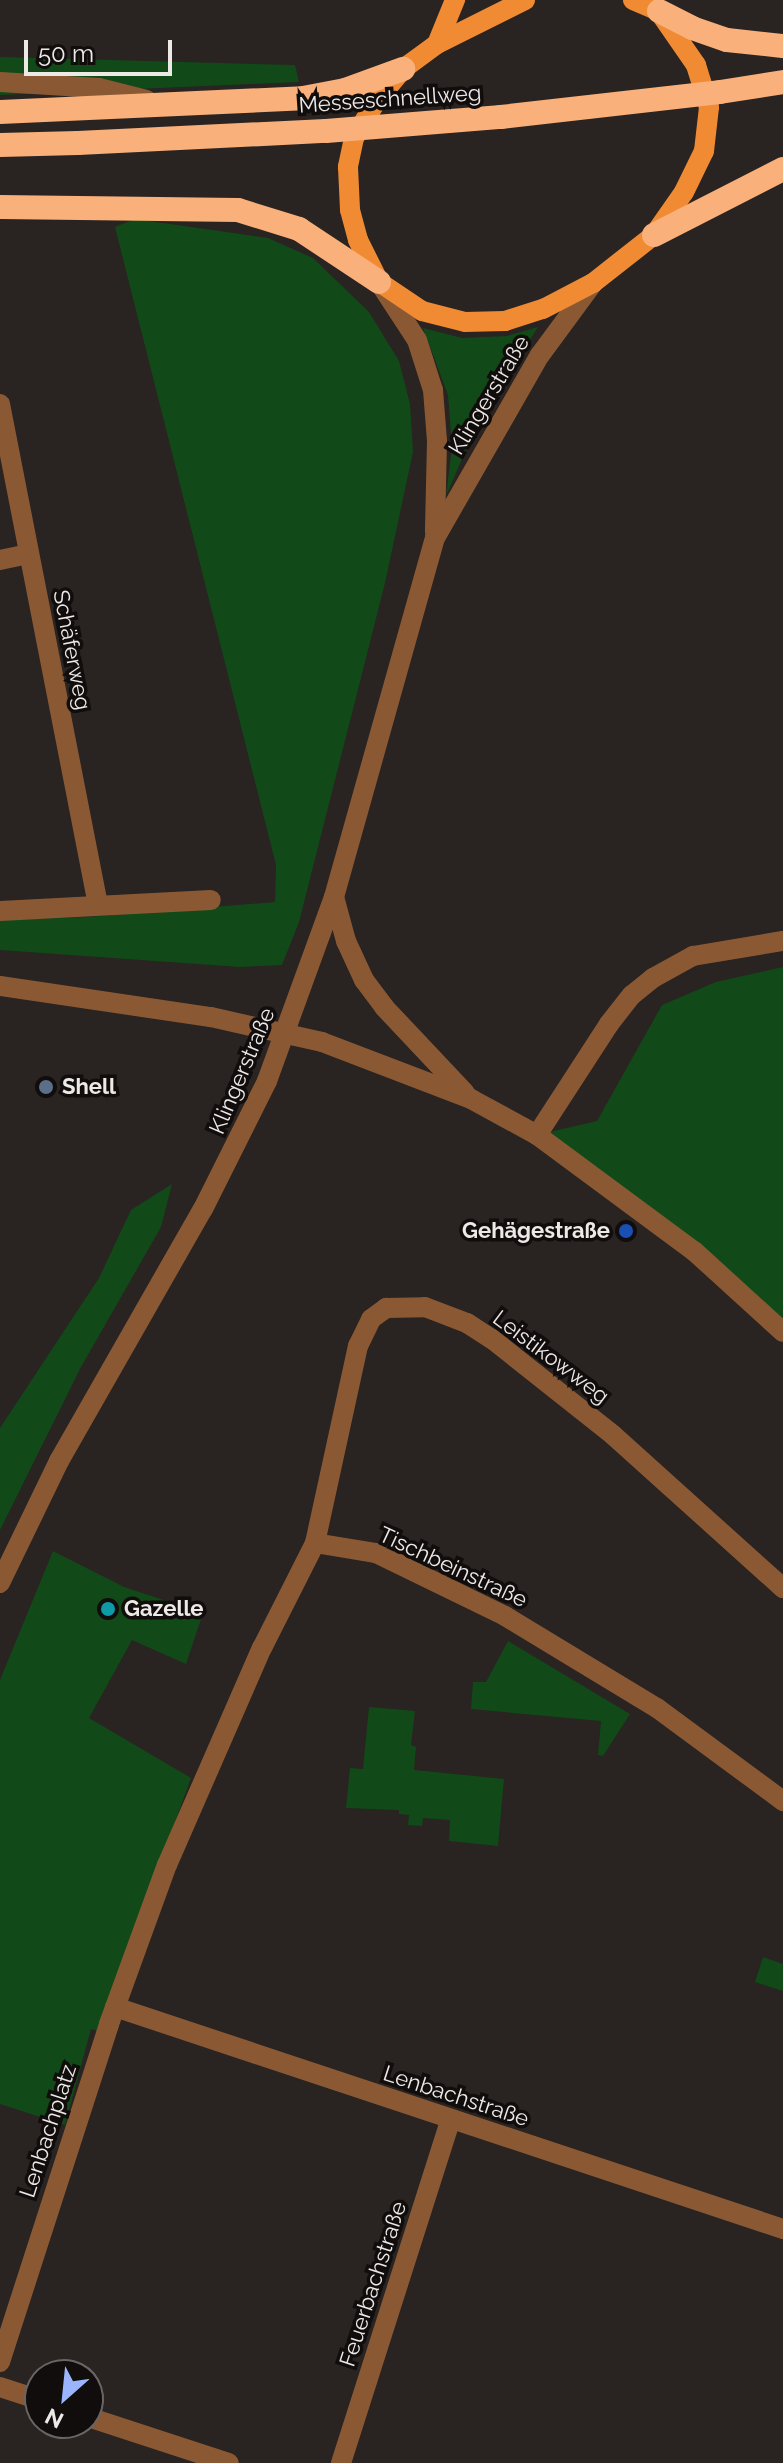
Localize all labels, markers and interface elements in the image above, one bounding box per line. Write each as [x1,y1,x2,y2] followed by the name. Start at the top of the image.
[28,24,176,74] scale bar
[38,39,94,68] text: 50 m
[298,79,482,119] street label: Messeschnellweg
[443,330,535,460] street label: Klingerstraße
[47,588,97,712] street label: Schäferweg
[204,1004,280,1138] street label: Klingerstraße
[62,1074,116,1100] place label: Shell
[37,1078,55,1096] marker: Shell
[462,1218,610,1244] place label: Gehägestraße
[617,1222,635,1240] marker: Gehägestraße
[488,1305,614,1409] street label: Leistikowweg
[375,1521,531,1613] street label: Tischbeinstraße
[124,1596,204,1622] place label: Gazelle
[99,1600,117,1618] marker: Gazelle
[380,2060,532,2132] street label: Lenbachstraße
[14,2061,82,2201] street label: Lenbachplatz
[334,2198,412,2370] street label: Feuerbachstraße
[24,2359,104,2439] north arrow
[41,2403,67,2434] text: N

